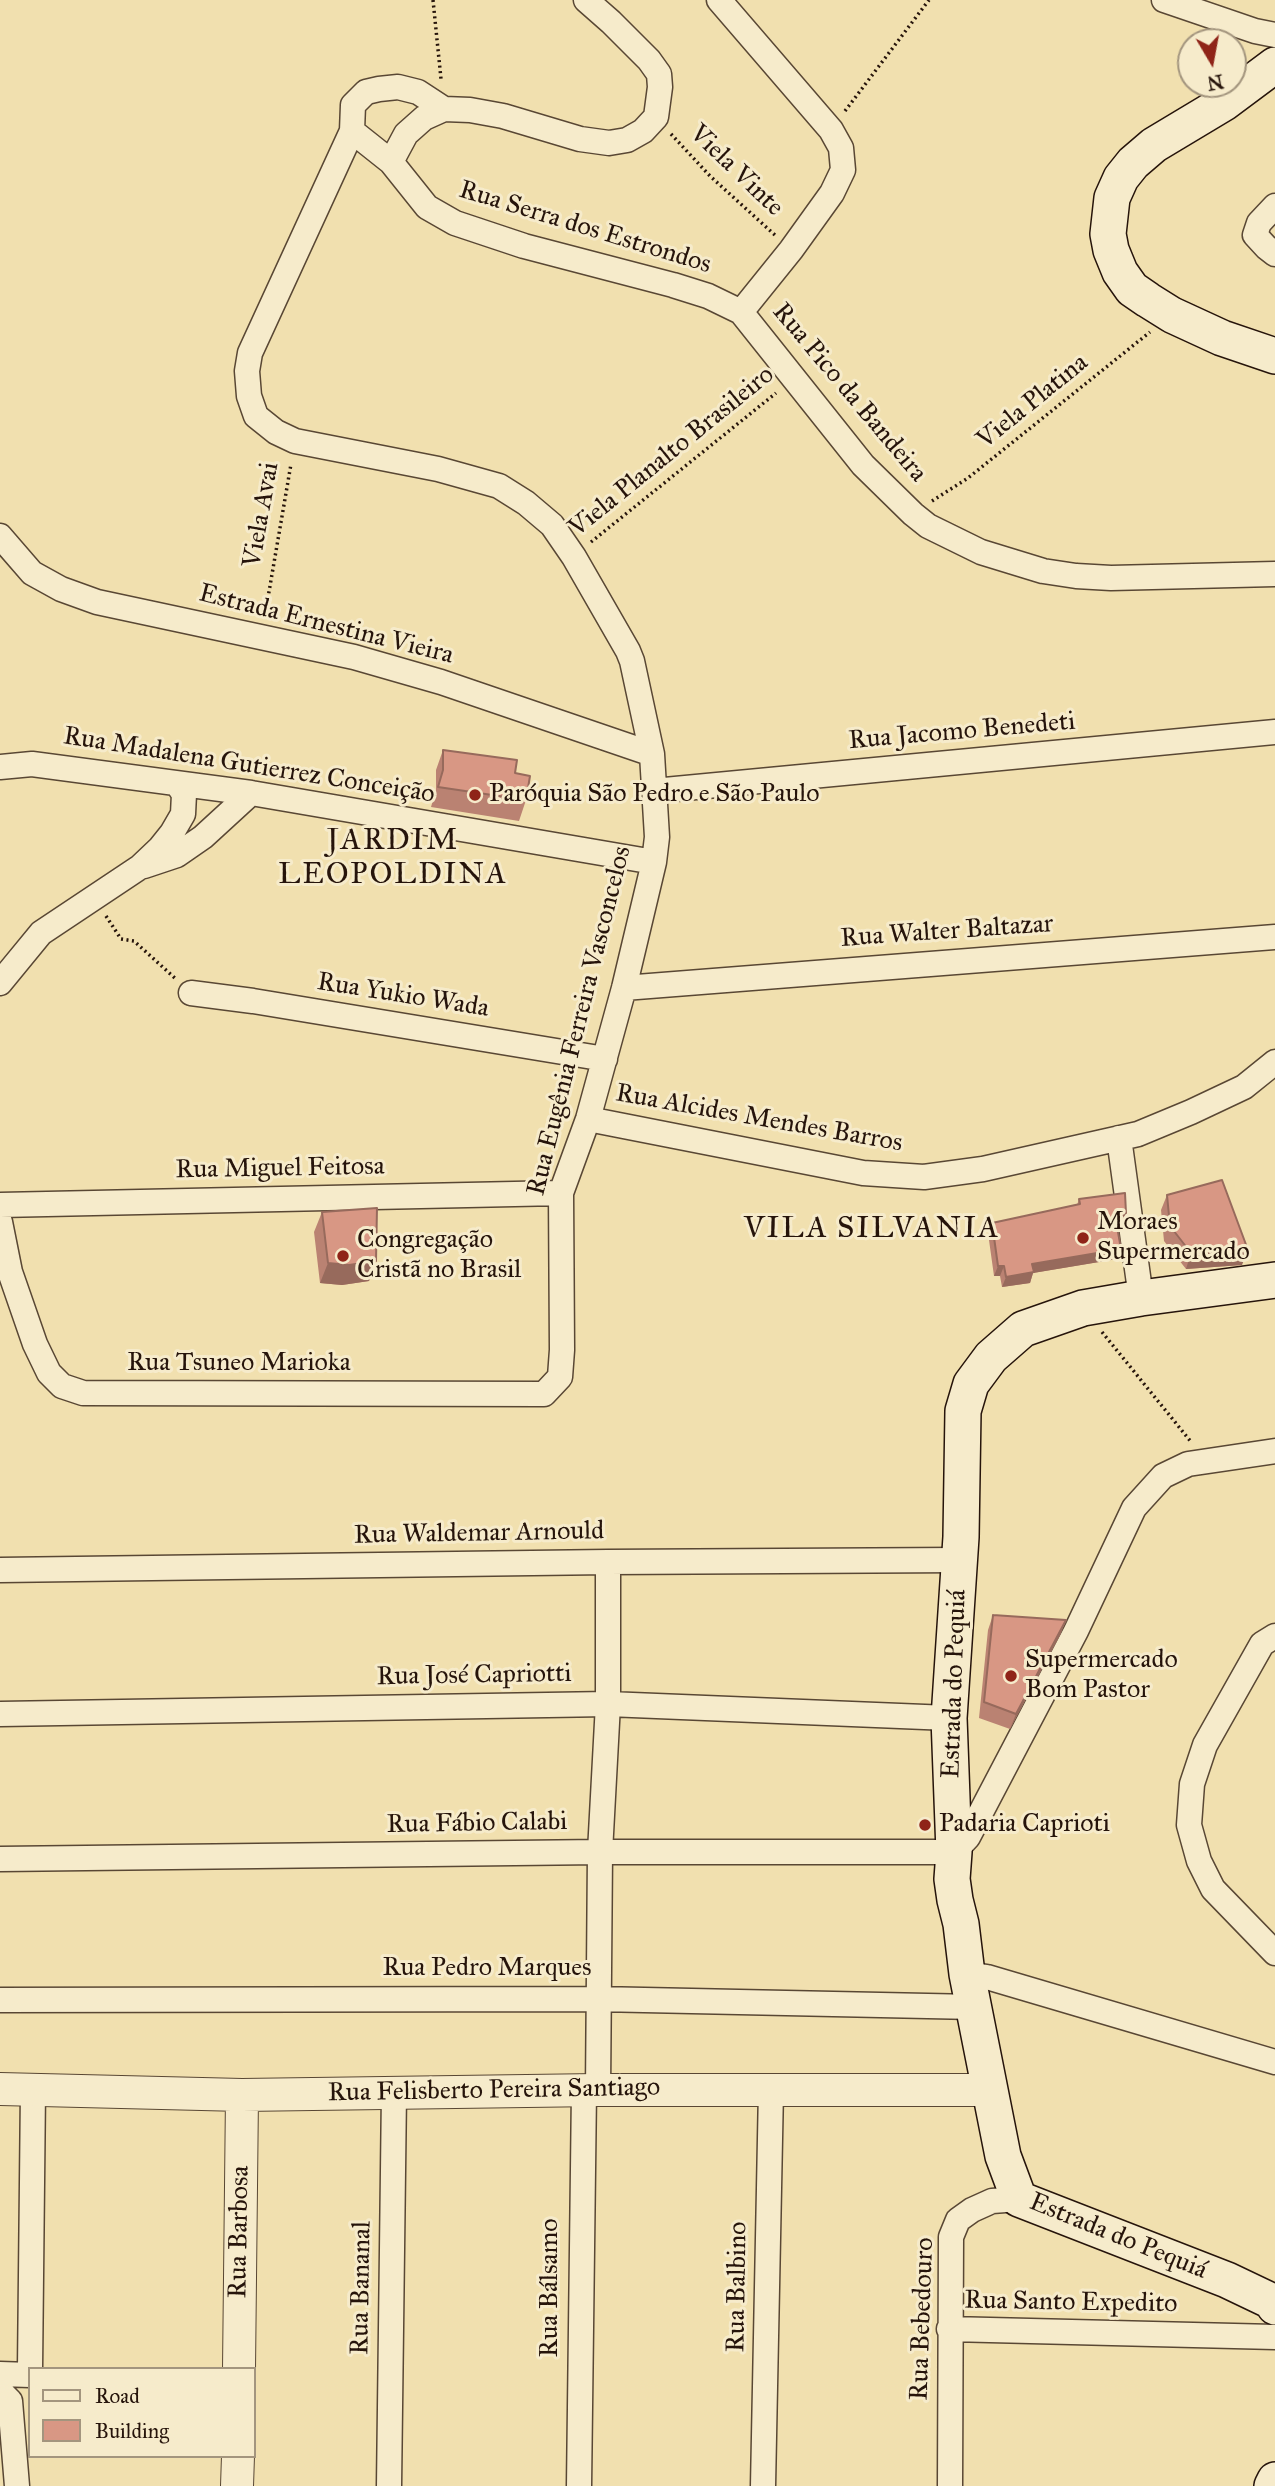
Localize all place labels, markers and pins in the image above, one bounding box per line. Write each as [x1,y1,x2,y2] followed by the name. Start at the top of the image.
[489,779,820,811] place label: Paróquia São Pedro e São Paulo
[467,787,483,803] marker: Paróquia São Pedro e São Paulo
[1097,1207,1250,1268] place label: Moraes Supermercado
[357,1225,521,1286] place label: Congregação Cristã no Brasil
[1075,1230,1091,1246] marker: Moraes Supermercado
[335,1248,351,1264] marker: Congregação Cristã no Brasil
[1025,1645,1178,1706] place label: Supermercado Bom Pastor
[1003,1668,1019,1684] marker: Supermercado Bom Pastor
[939,1809,1110,1841] place label: Padaria Caprioti
[917,1817,933,1833] marker: Padaria Caprioti

